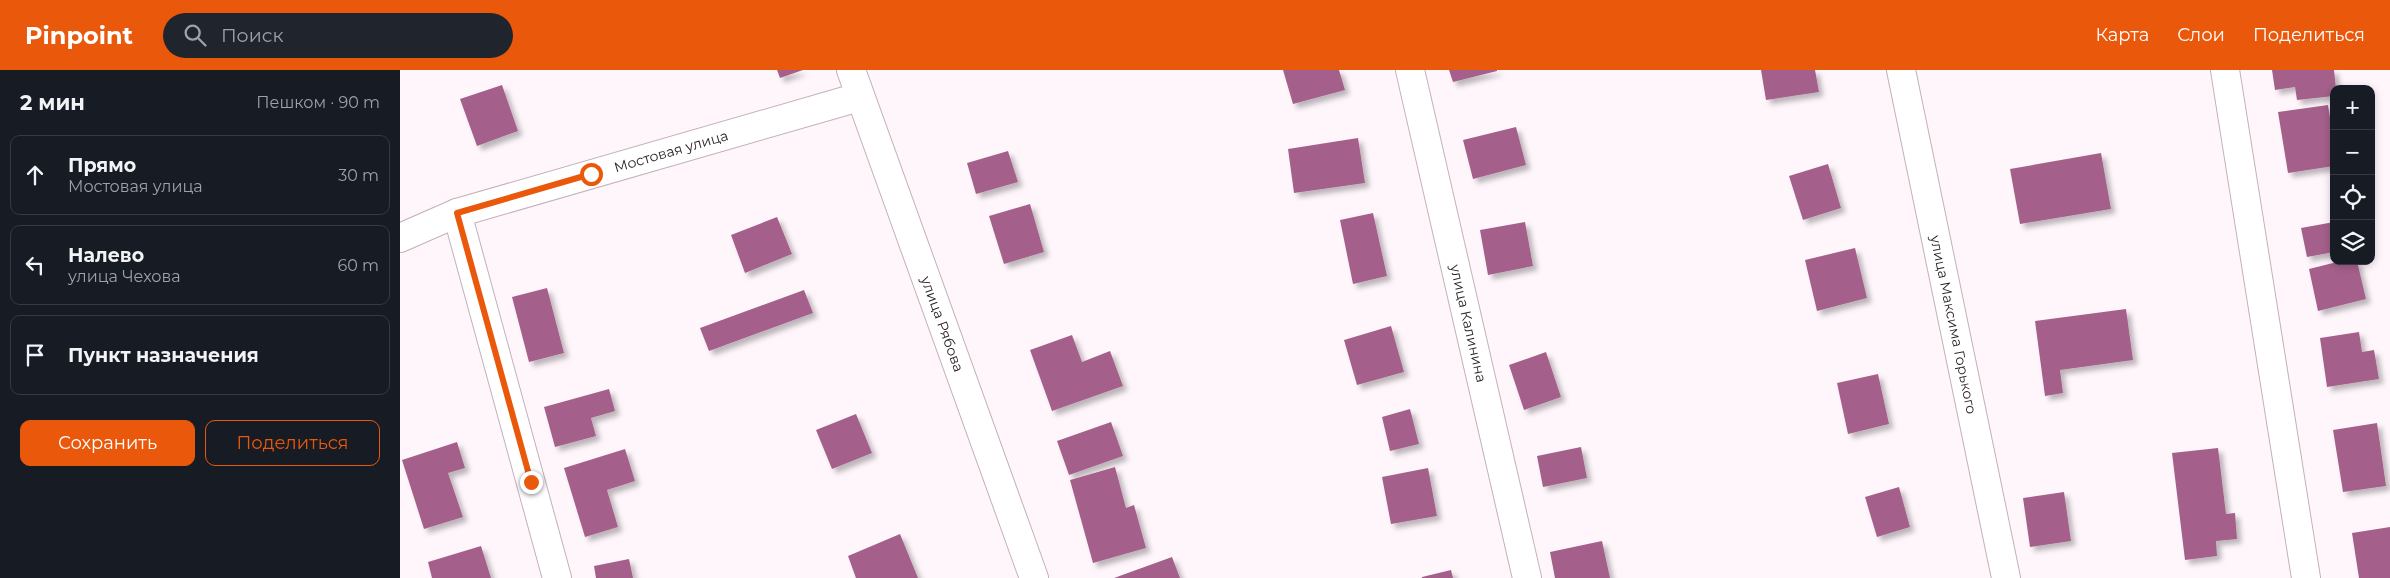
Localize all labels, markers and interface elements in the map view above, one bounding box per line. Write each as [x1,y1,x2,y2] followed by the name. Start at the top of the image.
[163,13,513,58] search box
[25,21,133,50] text: Pinpoint
[181,21,209,49] icon: search
[221,24,283,47] text: Поиск
[2095,24,2149,46] text: Карта
[2177,24,2225,46] text: Слои
[2253,24,2365,46] text: Поделиться
[2330,85,2375,265] map controls
[2330,85,2375,130] button: +
[20,90,85,115] text: 2 мин
[256,93,380,112] text: Пешком · 90 m
[612,126,730,176] street label: Мостовая улица
[2330,130,2375,175] button: −
[68,154,136,177] text: Прямо
[21,161,49,189] icon: ahead
[580,163,603,186] route start
[338,166,379,185] text: 30 m
[2330,175,2375,220] button: locate
[68,177,203,196] text: Мостовая улица
[2330,220,2375,265] button: layers
[1926,233,1981,416] street label: улица Максима Горького
[68,244,144,267] text: Налево
[21,251,49,279] icon: left
[337,256,379,275] text: 60 m
[1446,262,1491,384] street label: улица Калинина
[68,267,181,286] text: улица Чехова
[917,273,968,374] street label: улица Рябова
[21,341,49,369] icon: arrive
[68,344,259,367] text: Пункт назначения
[20,420,195,466] button: Сохранить
[205,420,380,466] button: Поделиться
[520,471,543,494] route end

